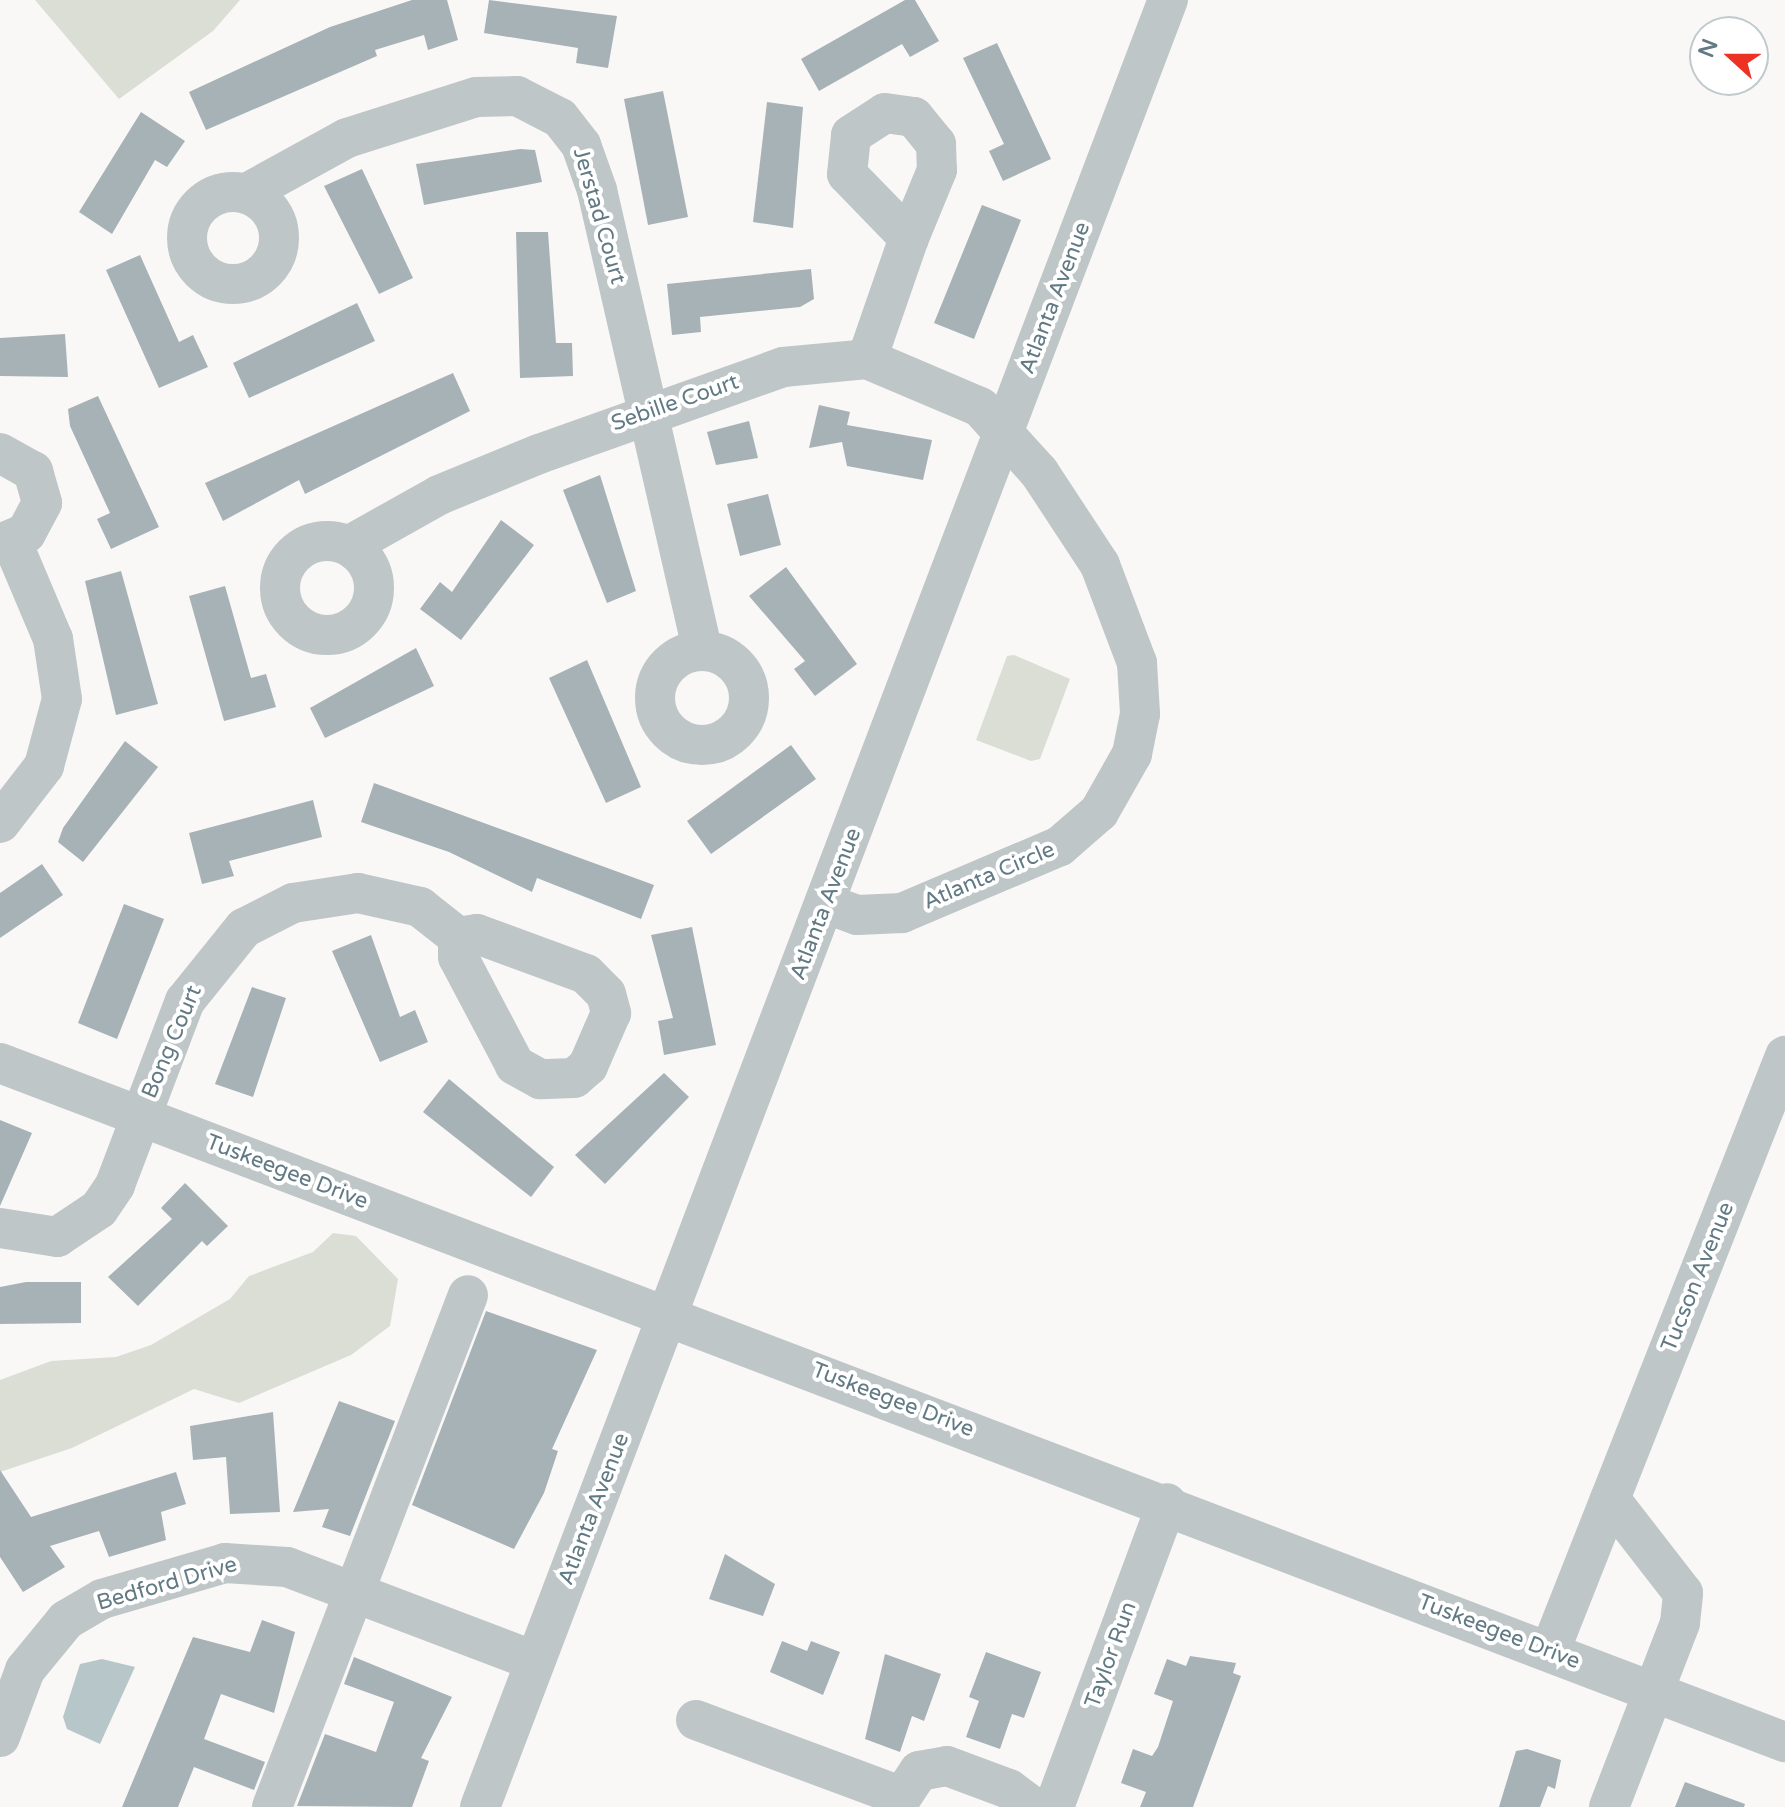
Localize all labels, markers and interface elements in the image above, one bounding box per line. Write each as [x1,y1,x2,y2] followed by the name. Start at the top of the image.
[1689,16,1769,96] north arrow
[1693,35,1724,61] text: N
[567,145,631,287] street label: Jerstad Court
[1014,218,1096,378] street label: Atlanta Avenue
[608,369,742,437] street label: Sebille Court
[785,824,867,984] street label: Atlanta Avenue
[919,836,1059,916] street label: Atlanta Circle
[136,982,208,1102] street label: Bong Court
[202,1129,372,1215] street label: Tuskeegee Drive
[1656,1198,1740,1356] street label: Tucson Avenue
[808,1357,978,1443] street label: Tuskeegee Drive
[553,1429,635,1589] street label: Atlanta Avenue
[94,1551,240,1617] street label: Bedford Drive
[1414,1589,1584,1675] street label: Tuskeegee Drive
[1080,1598,1142,1712] street label: Taylor Run

